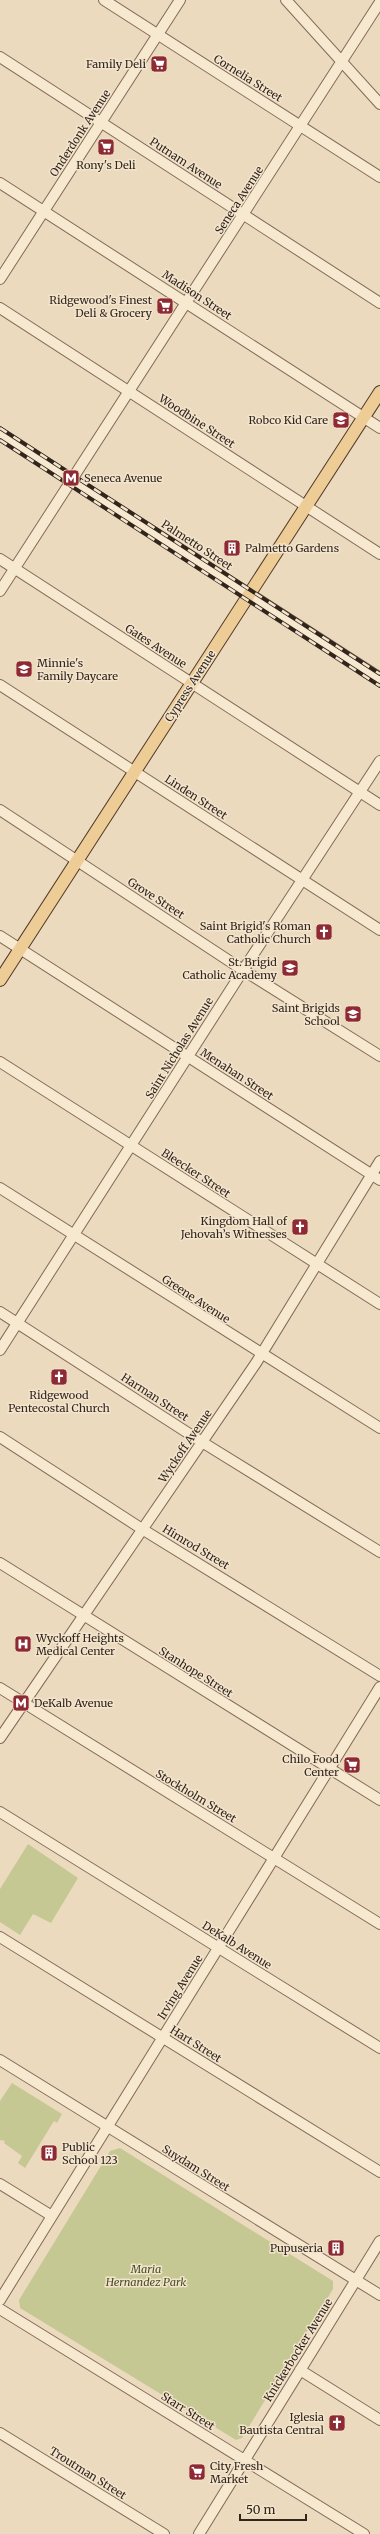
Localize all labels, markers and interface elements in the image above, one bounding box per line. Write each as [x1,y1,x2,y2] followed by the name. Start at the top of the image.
[211,51,286,105] street label: Cornelia Street
[149,54,169,74] supermarket icon: Family Deli
[86,57,146,71] place label: Family Deli
[47,87,114,179] street label: Onderdonk Avenue
[147,134,225,192] street label: Putnam Avenue
[96,137,116,157] supermarket icon: Rony's Deli
[76,158,136,172] place label: Rony's Deli
[212,163,266,237] street label: Seneca Avenue
[160,267,235,323] street label: Madison Street
[49,293,153,320] place label: Ridgewood's Finest Deli & Grocery
[155,296,175,316] supermarket icon: Ridgewood's Finest Deli & Grocery
[156,391,238,451] street label: Woodbine Street
[331,410,351,430] school or university icon: Robco Kid Care
[248,413,328,427] place label: Robco Kid Care
[61,468,81,488] metro station icon: Seneca Avenue
[84,471,163,485] place label: Seneca Avenue
[159,517,236,574] street label: Palmetto Street
[222,538,242,558] building icon: Palmetto Gardens
[245,541,339,555] place label: Palmetto Gardens
[123,621,190,671] street label: Gates Avenue
[162,647,219,725] street label: Cypress Avenue
[37,656,118,683] place label: Minnie's Family Daycare
[14,659,34,679] school or university icon: Minnie's Family Daycare
[162,772,230,823] street label: Linden Street
[125,874,188,922] street label: Grove Street
[200,919,312,946] place label: Saint Brigid's Roman Catholic Church
[314,922,334,942] church icon: Saint Brigid's Roman Catholic Church
[182,955,278,982] place label: St. Brigid Catholic Academy
[280,958,300,978] school or university icon: St. Brigid Catholic Academy
[142,994,216,1101] street label: Saint Nicholas Avenue
[272,1001,341,1028] place label: Saint Brigids School
[343,1004,363,1024] school or university icon: Saint Brigids School
[198,1045,277,1103] street label: Menahan Street
[159,1145,234,1201] street label: Bleecker Street
[180,1214,288,1241] place label: Kingdom Hall of Jehovah’s Witnesses
[290,1217,310,1237] church icon: Kingdom Hall of Jehovah’s Witnesses
[159,1272,233,1326] street label: Greene Avenue
[49,1367,69,1387] church icon: Ridgewood Pentecostal Church
[119,1370,192,1424] street label: Harman Street
[8,1388,111,1415] place label: Ridgewood Pentecostal Church
[155,1407,215,1486] street label: Wyckoff Avenue
[160,1522,232,1573] street label: Himrod Street
[35,1631,124,1658] place label: Wyckoff Heights Medical Center
[13,1634,33,1654] hospital icon: Wyckoff Heights Medical Center
[156,1644,236,1701] street label: Stanhope Street
[11,1693,31,1713] metro station icon: DeKalb Avenue
[34,1696,113,1710] place label: DeKalb Avenue
[282,1752,339,1779] place label: Chilo Food Center
[342,1755,362,1775] supermarket icon: Chilo Food Center
[153,1766,239,1826] street label: Stockholm Street
[200,1918,274,1972] street label: DeKalb Avenue
[154,1952,206,2022] street label: Irving Avenue
[168,2023,225,2066] street label: Hart Street
[62,2140,118,2167] place label: Public School 123
[160,2142,233,2195] street label: Suydam Street
[39,2143,59,2163] building icon: Public School 123
[326,2238,346,2258] building icon: Pupuseria
[270,2241,323,2255] place label: Pupuseria
[105,2262,186,2289] park label: Maria Hernandez Park
[261,2296,336,2404] street label: Knickerbocker Avenue
[159,2389,218,2433] street label: Starr Street
[239,2410,325,2437] place label: Iglesia Bautista Central
[327,2413,347,2433] church icon: Iglesia Bautista Central
[47,2444,130,2503] street label: Troutman Street
[210,2459,264,2486] place label: City Fresh Market
[187,2462,207,2482] supermarket icon: City Fresh Market
[240,2496,306,2522] scale bar
[246,2502,275,2517] text: 50 m

